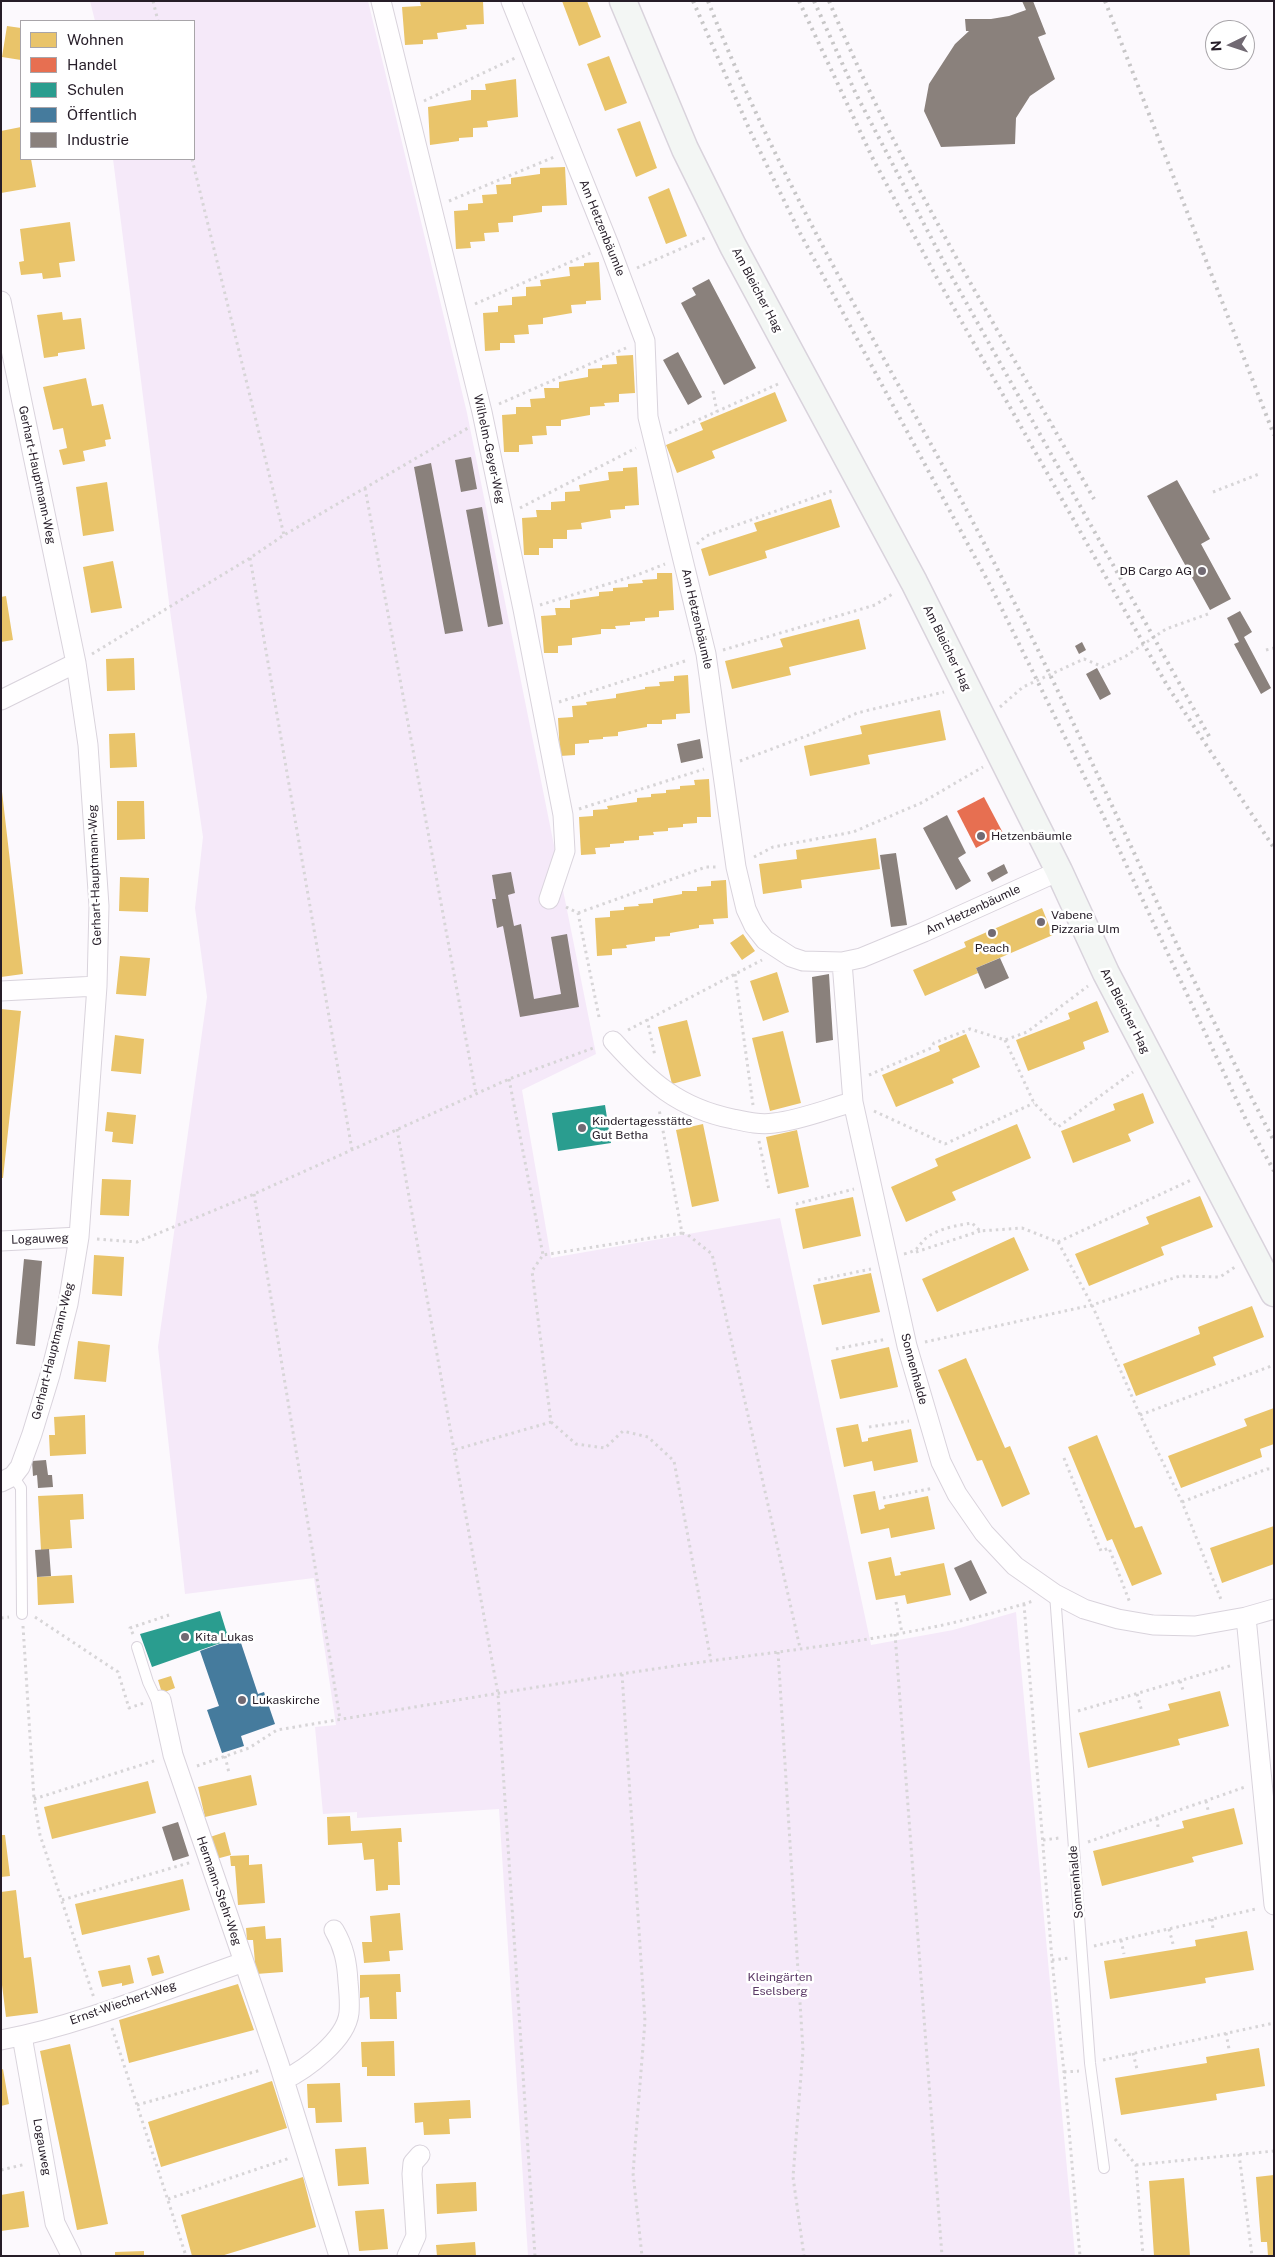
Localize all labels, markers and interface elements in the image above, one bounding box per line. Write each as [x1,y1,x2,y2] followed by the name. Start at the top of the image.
[20,20,195,160] legend
[1205,20,1255,70] north arrow
[67,31,124,48] text: Wohnen
[1208,40,1224,52] text: N
[67,56,117,73] text: Handel
[67,81,124,98] text: Schulen
[67,106,137,123] text: Öffentlich
[67,131,129,148] text: Industrie
[576,178,628,278] street label: Am Hetzenbäumle
[729,245,785,335] street label: Am Bleicher Hag
[470,393,508,505] street label: Wilhelm-Geyer-Weg
[15,404,59,546] street label: Gerhart-Hauptmann-Weg
[1120,564,1192,578] place label: DB Cargo AG
[1196,565,1208,577] marker: DB Cargo AG
[678,567,716,671] street label: Am Hetzenbäumle
[920,603,974,693] street label: Am Bleicher Hag
[85,804,105,946] street label: Gerhart-Hauptmann-Weg
[991,829,1072,843] place label: Hetzenbäumle
[975,830,987,842] marker: Hetzenbäumle
[923,882,1023,938] street label: Am Hetzenbäumle
[1051,908,1120,936] place label: Vabene Pizzaria Ulm
[1035,916,1047,928] marker: Vabene Pizzaria Ulm
[986,927,998,939] marker: Peach
[975,941,1009,955] place label: Peach
[1097,966,1153,1056] street label: Am Bleicher Hag
[592,1114,692,1142] place label: Kindertagesstätte Gut Betha
[576,1122,588,1134] marker: Kindertagesstätte Gut Betha
[11,1231,69,1247] street label: Logauweg
[29,1281,77,1421] street label: Gerhart-Hauptmann-Weg
[898,1332,930,1406] street label: Sonnenhalde
[195,1630,254,1644] place label: Kita Lukas
[179,1631,191,1643] marker: Kita Lukas
[252,1693,320,1707] place label: Lukaskirche
[236,1694,248,1706] marker: Lukaskirche
[194,1835,244,1947] street label: Hermann-Stehr-Weg
[1066,1845,1086,1919] street label: Sonnenhalde
[748,1970,812,1998] park label: Kleingärten Eselsberg
[68,1978,178,2028] street label: Ernst-Wiechert-Weg
[30,2117,54,2177] street label: Logauweg

